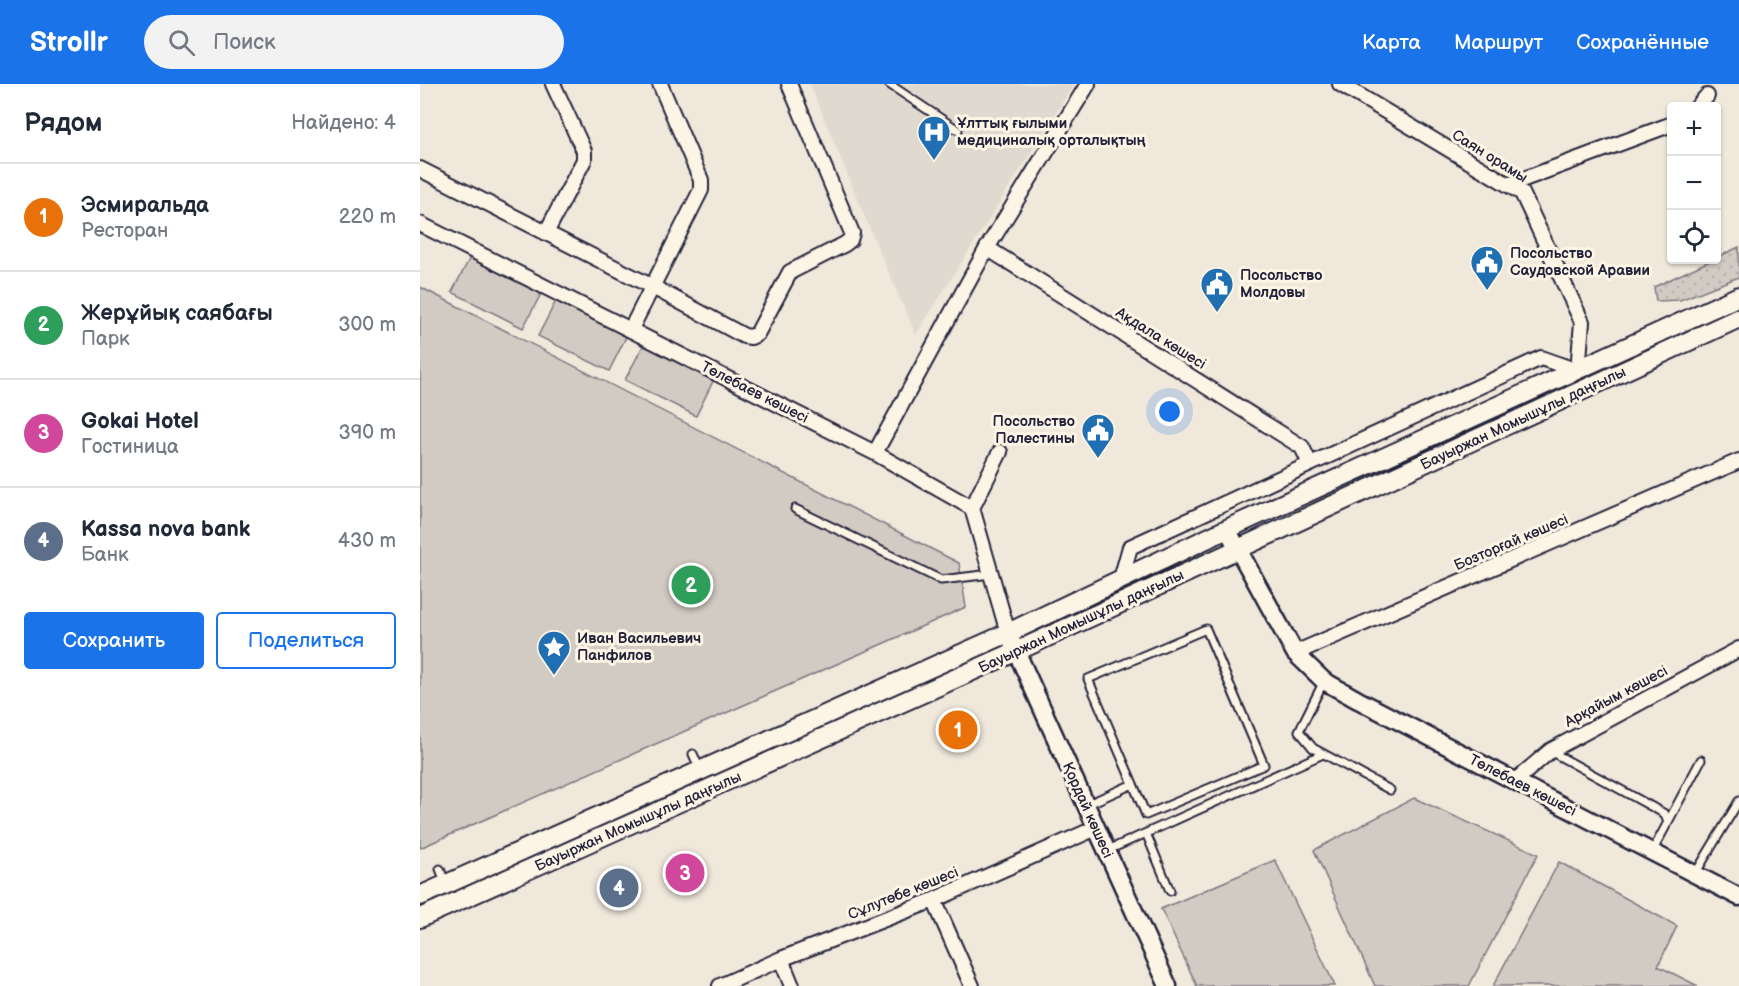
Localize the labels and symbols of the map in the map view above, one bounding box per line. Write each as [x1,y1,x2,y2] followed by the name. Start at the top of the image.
[916,114,952,161] hospital icon: Ұлттық ғылыми медициналық орталықтың
[957,114,1146,150] place label: Ұлттық ғылыми медициналық орталықтың
[1448,126,1531,187] street label: Саян орамы
[1469,244,1505,291] public building icon: Посольство Саудовской Аравии
[1510,244,1650,280] place label: Посольство Саудовской Аравии
[1199,266,1235,313] public building icon: Посольство Молдовы
[1240,266,1322,302] place label: Посольство Молдовы
[1111,303,1209,374] street label: Ақдала көшесі
[698,357,812,428] street label: Төлебаев көшесі
[1418,362,1629,474] street label: Бауыржан Момышұлы даңғылы
[1155,397,1184,426] your location
[993,412,1075,448] place label: Посольство Палестины
[1080,412,1116,459] public building icon: Посольство Палестины
[1451,510,1571,575] street label: Бозторғай көшесі
[672,562,710,608] pin: 2
[976,565,1187,677] street label: Бауыржан Момышұлы даңғылы
[536,629,572,676] place icon: Иван Васильевич Панфилов
[577,629,701,665] place label: Иван Васильевич Панфилов
[1561,661,1671,732] street label: Арқайым көшесі
[938,708,978,752] pin: 1
[1466,750,1580,821] street label: Төлебаев көшесі
[1058,759,1117,861] street label: Қордай көшесі
[532,767,744,876] street label: Бауыржан Момышұлы даңғылы
[666,850,704,896] pin: 3
[845,863,961,924] street label: Сұлутөбе көшесі
[600,866,638,910] pin: 4

